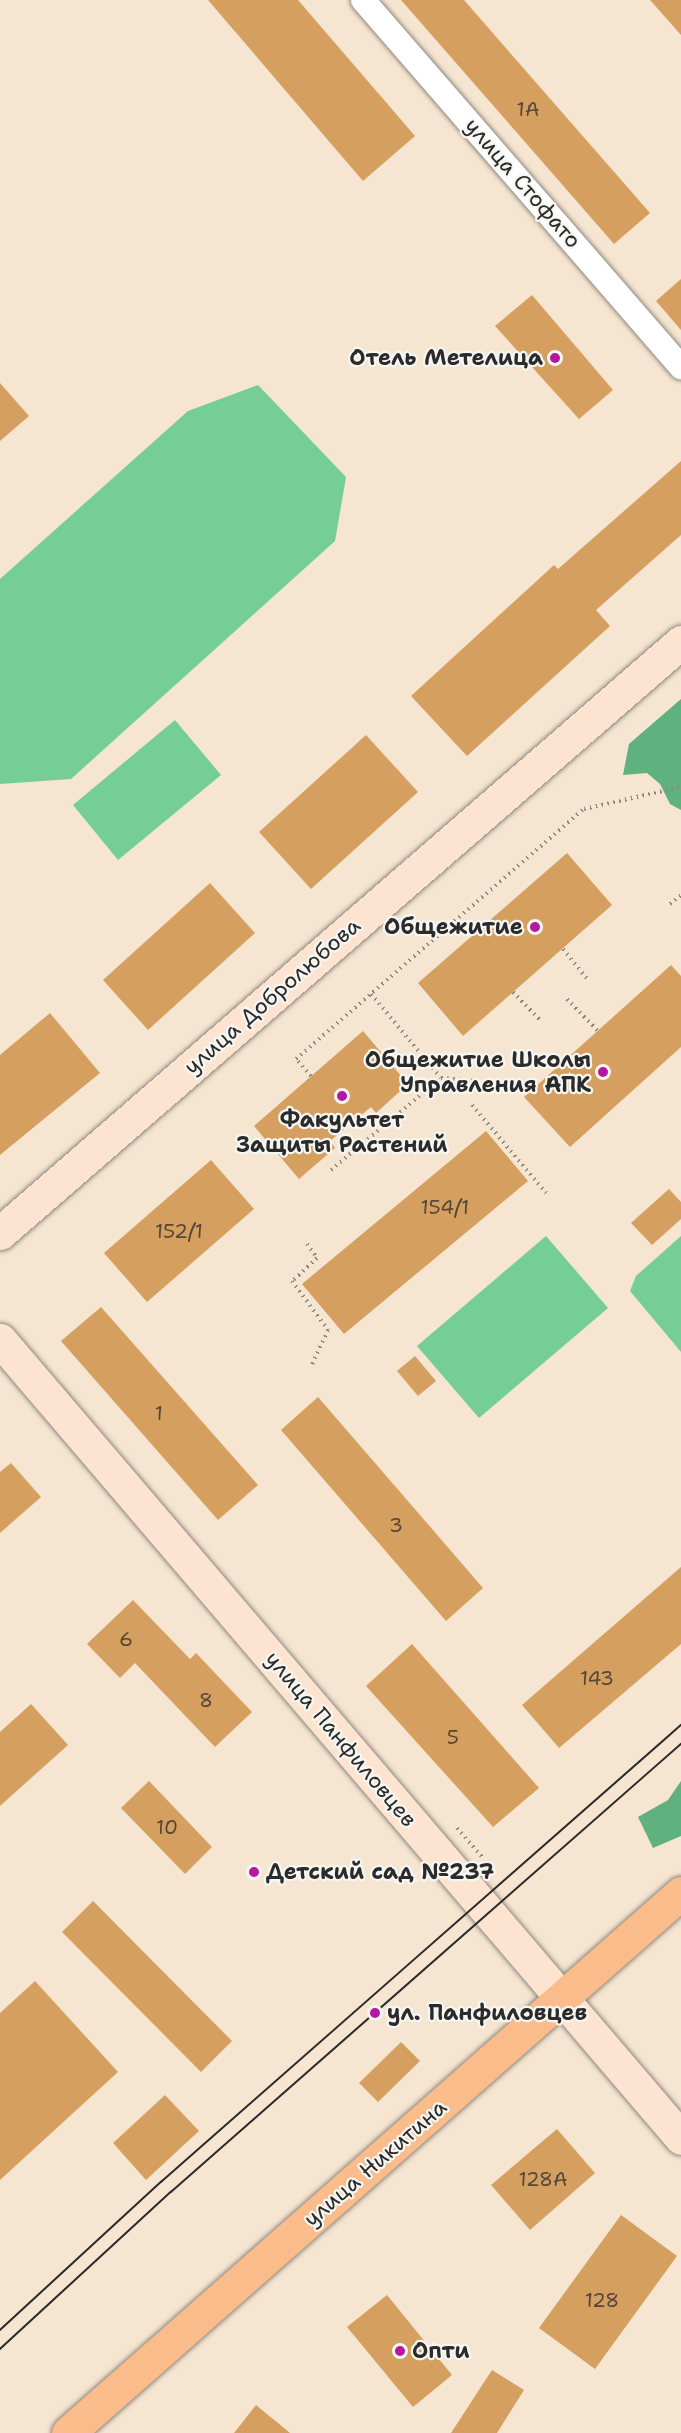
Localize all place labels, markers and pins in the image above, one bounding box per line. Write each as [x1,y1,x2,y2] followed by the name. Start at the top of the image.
[349,345,543,371] place label: Отель Метелица
[548,351,562,365] marker: Отель Метелица
[384,914,523,940] place label: Общежитие
[528,920,542,934] marker: Общежитие
[365,1046,591,1098] place label: Общежитие Школы Управления АПК
[596,1065,610,1079] marker: Общежитие Школы Управления АПК
[335,1089,349,1103] marker: Факультет Защиты Растений
[236,1106,448,1158] place label: Факультет Защиты Растений
[266,1859,494,1885] place label: Детский сад №237
[247,1865,261,1879] marker: Детский сад №237
[387,2000,587,2026] place label: ул. Панфиловцев
[368,2006,382,2020] marker: ул. Панфиловцев
[412,2338,470,2364] place label: Опти
[393,2344,407,2358] marker: Опти

